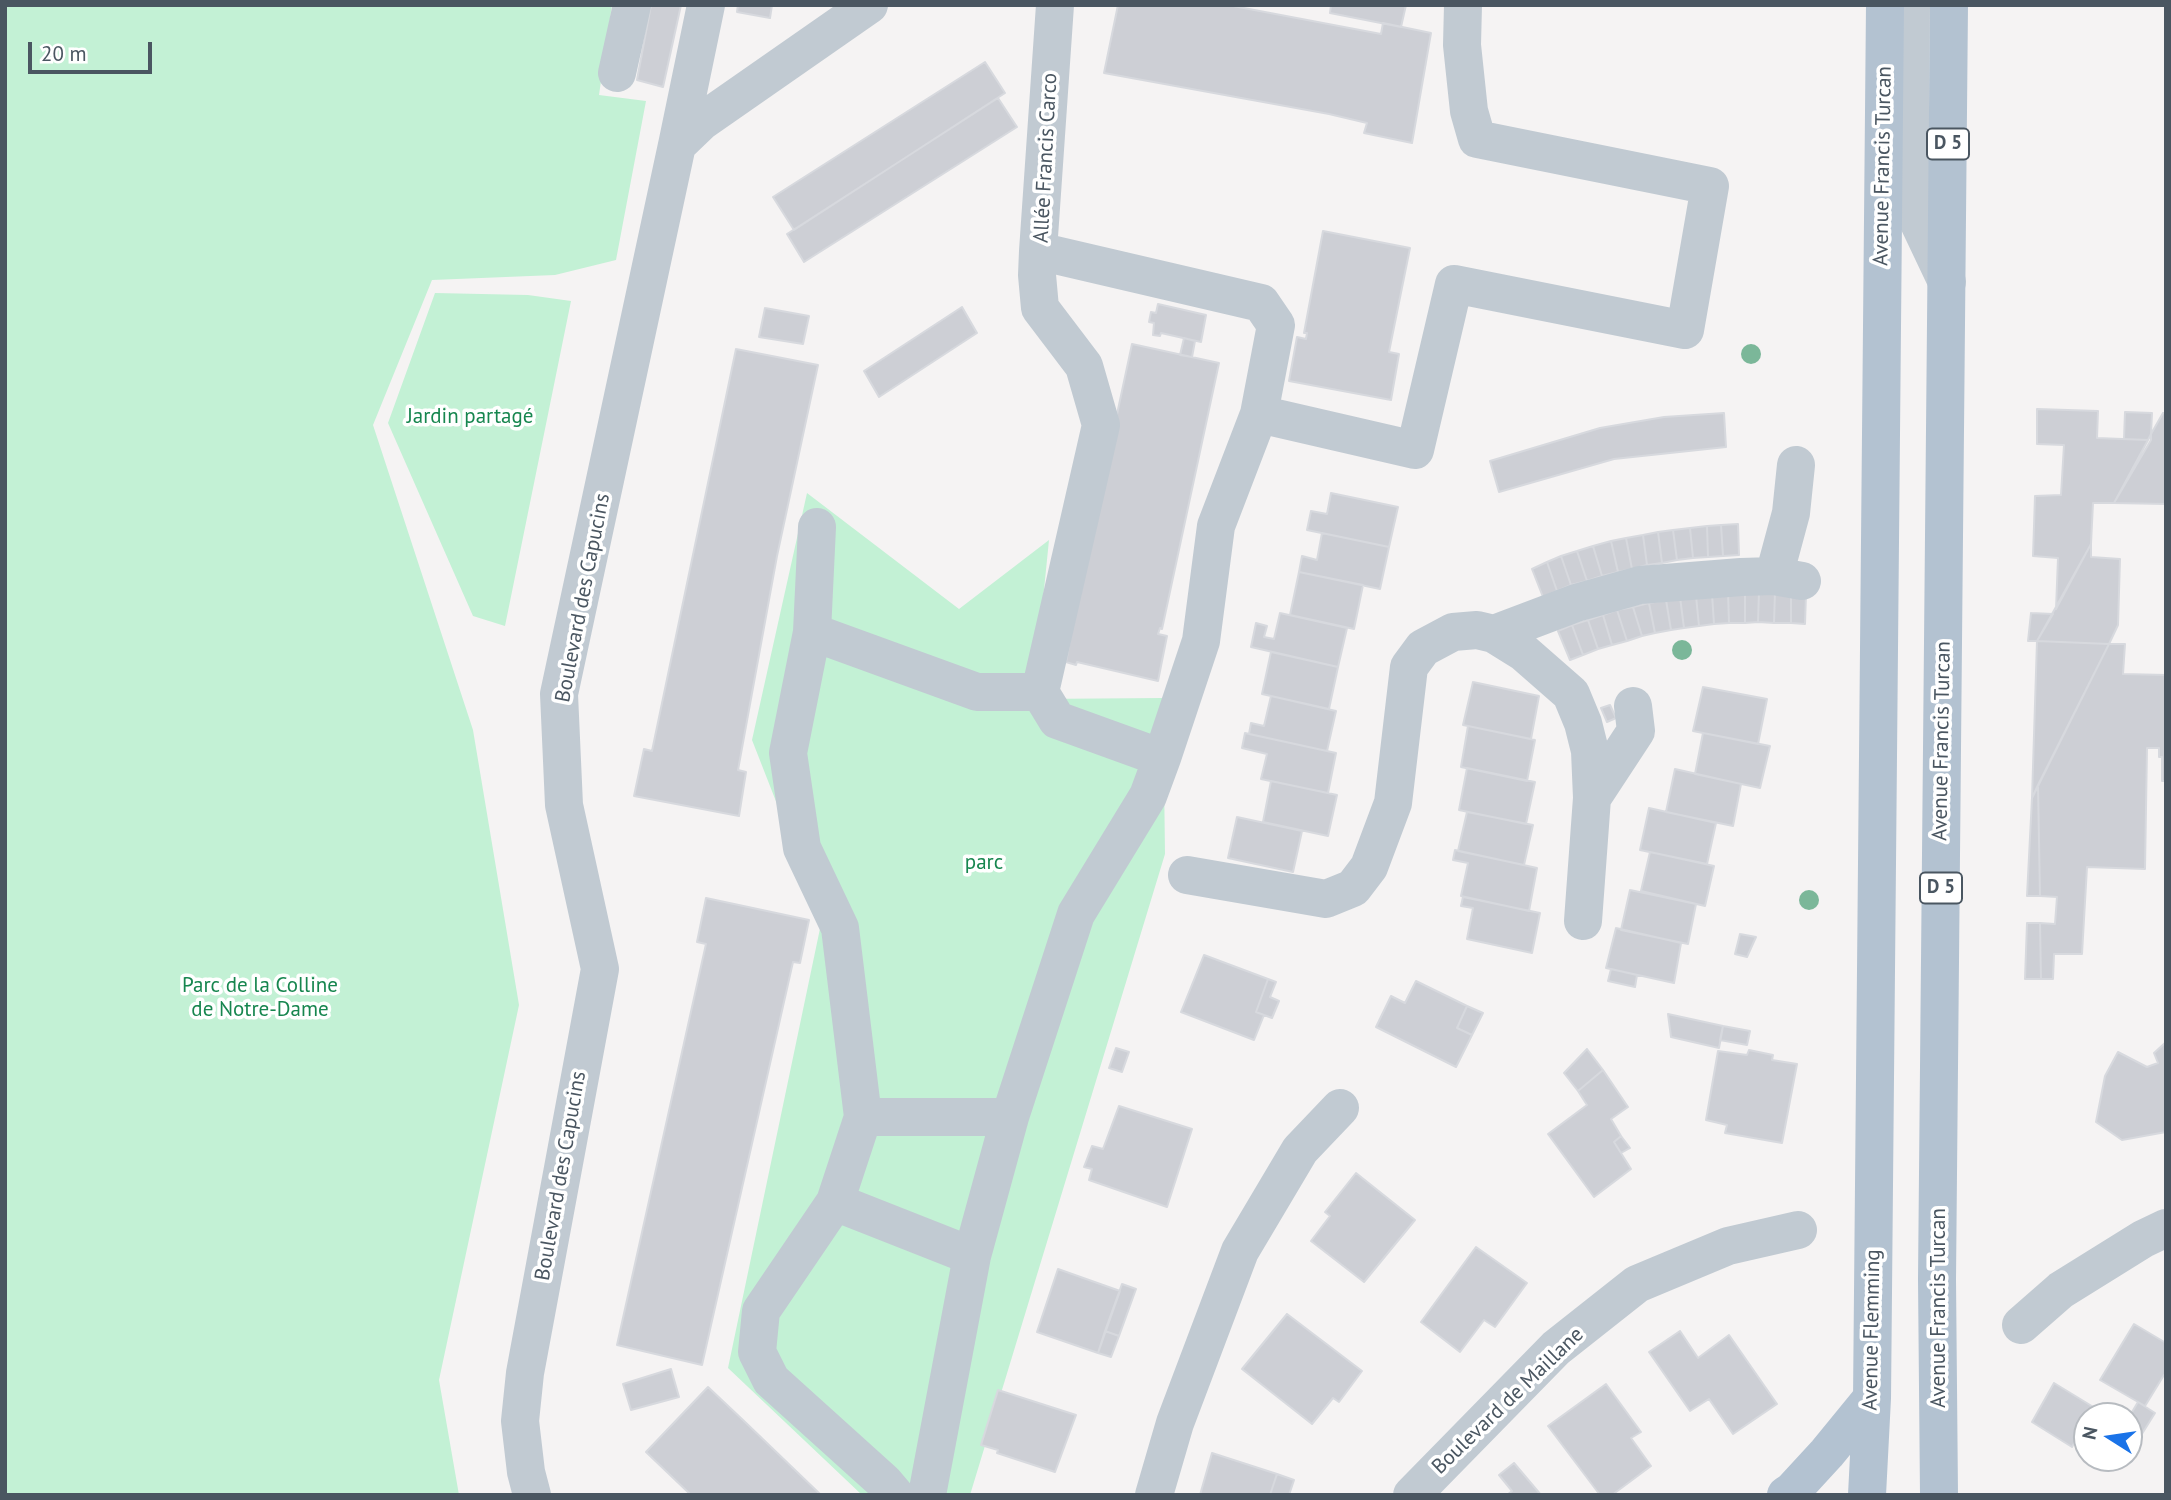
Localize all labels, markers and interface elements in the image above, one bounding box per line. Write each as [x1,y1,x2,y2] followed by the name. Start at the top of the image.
[32,28,156,72] scale bar
[41,40,87,67] text: 20 m
[1869,66,1897,266] street label: Avenue Francis Turcan
[1029,72,1063,244] street label: Allée Francis Carco
[1927,128,1969,160] road number: D 5
[407,404,533,430] park label: Jardin partagé
[550,491,616,705] street label: Boulevard des Capucins
[1928,641,1956,841] street label: Avenue Francis Turcan
[965,850,1003,876] park label: parc
[1920,873,1962,904] road number: D 5
[182,973,338,1023] park label: Parc de la Colline de Notre-Dame
[530,1069,592,1283] street label: Boulevard des Capucins
[1926,1208,1952,1408] street label: Avenue Francis Turcan
[1858,1249,1886,1411] street label: Avenue Flemming
[1427,1322,1589,1480] street label: Boulevard de Maillane
[2073,1402,2143,1472] north arrow
[2076,1424,2102,1442] text: N

